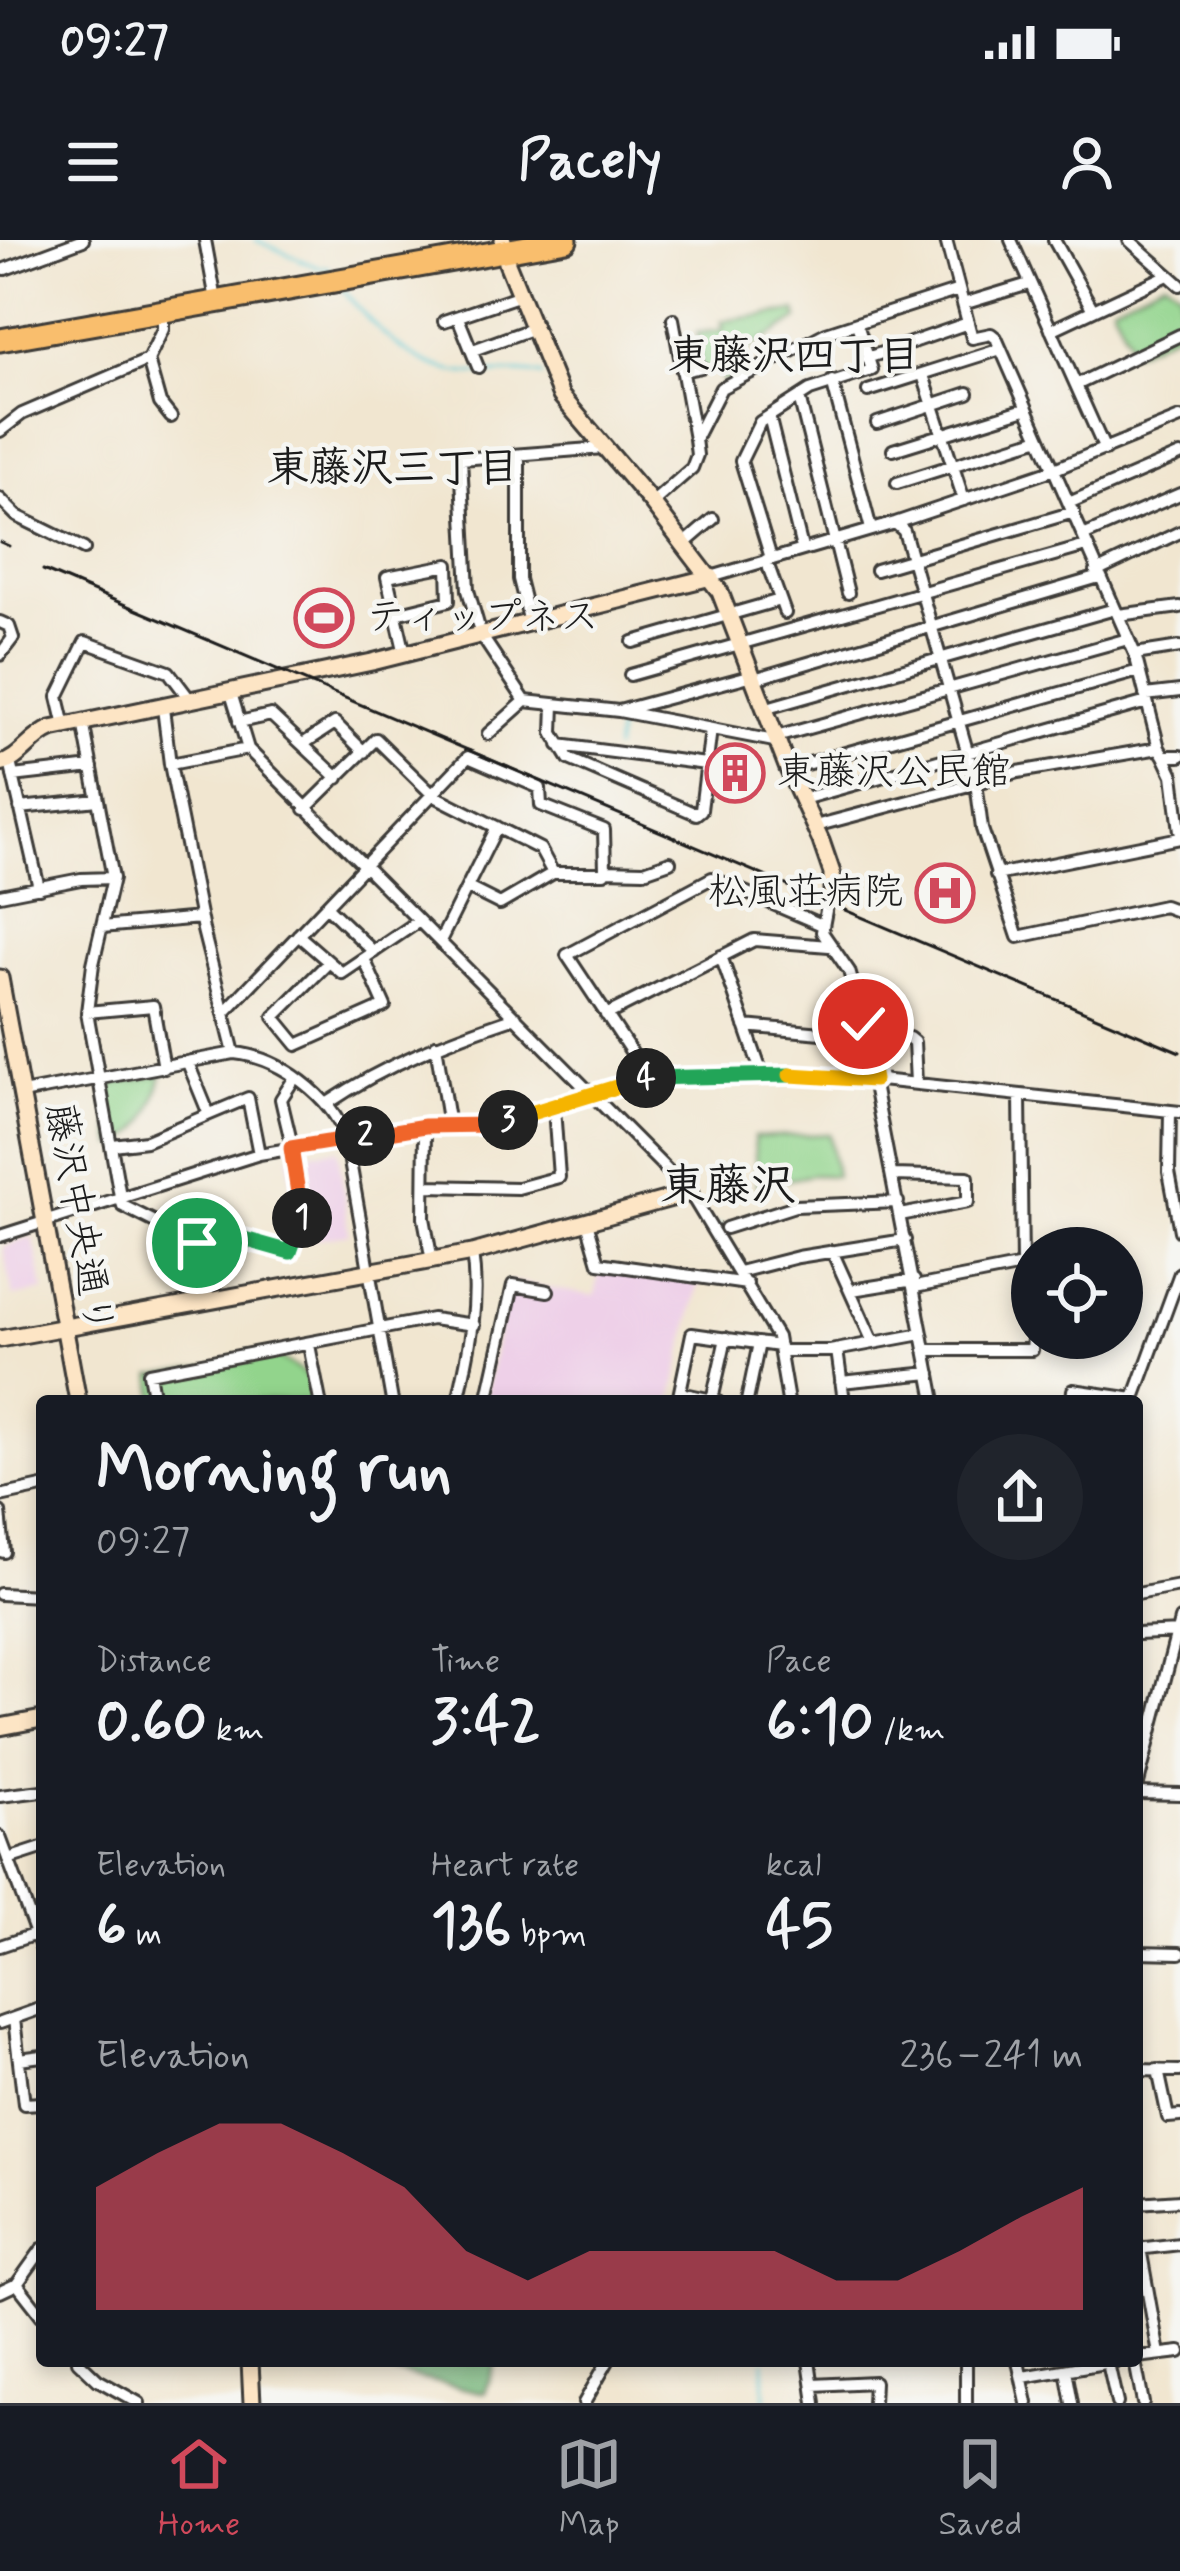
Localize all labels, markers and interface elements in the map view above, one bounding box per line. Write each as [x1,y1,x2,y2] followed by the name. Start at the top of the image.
[60,13,169,72] text: 09:27
[518,127,662,198] text: Pacely
[60,129,126,195] icon: menu
[1054,129,1120,195] icon: person
[668,330,920,385] district label: 東藤沢四丁目
[267,442,519,497] district label: 東藤沢三丁目
[293,587,355,649] sports icon: ティップネス
[366,593,599,644] place label: ティップネス
[704,742,766,804] building icon: 東藤沢公民館
[777,748,1011,799] place label: 東藤沢公民館
[914,862,976,924] hospital icon: 松風荘病院
[708,868,903,919] place label: 松風荘病院
[812,973,914,1075] pin
[830,991,896,1057] icon: check
[616,1048,676,1108] pin: 4
[636,1056,656,1100] text: 4
[478,1090,538,1150] pin: 3
[501,1098,515,1142] text: 3
[33,1099,123,1339] street label: 藤沢中央通り
[335,1106,395,1166] pin: 2
[357,1114,373,1158] text: 2
[660,1158,796,1217] district label: 東藤沢
[272,1188,332,1248] pin: 1
[146,1192,248,1294] pin
[295,1196,309,1240] text: 1
[164,1210,230,1276] icon: arrive
[1011,1227,1143,1359] map controls
[1011,1227,1143,1359] button: locate
[96,1429,452,1515] text: Morning run
[957,1434,1083,1560] button: share
[96,1517,190,1568] text: 09:27
[96,1640,212,1684] text: Distance
[431,1640,500,1684] text: Time
[766,1640,832,1684] text: Pace
[96,1684,207,1763] text: 0.60
[431,1684,541,1763] text: 3:42
[766,1684,874,1763] text: 6:10
[207,1709,264,1753] text: km
[874,1709,945,1753] text: /km
[96,1844,226,1888] text: Elevation
[431,1844,579,1888] text: Heart rate
[766,1844,821,1888] text: kcal
[96,1888,127,1967] text: 6
[431,1888,511,1967] text: 136
[766,1888,833,1967] text: 45
[127,1913,162,1957] text: m
[511,1913,587,1957] text: bpm
[96,2031,250,2082] text: Elevation
[899,2031,1083,2082] text: 236–241 m
[158,2431,240,2547] tab: Home
[556,2431,622,2547] tab: Map
[938,2431,1022,2547] tab: Saved

